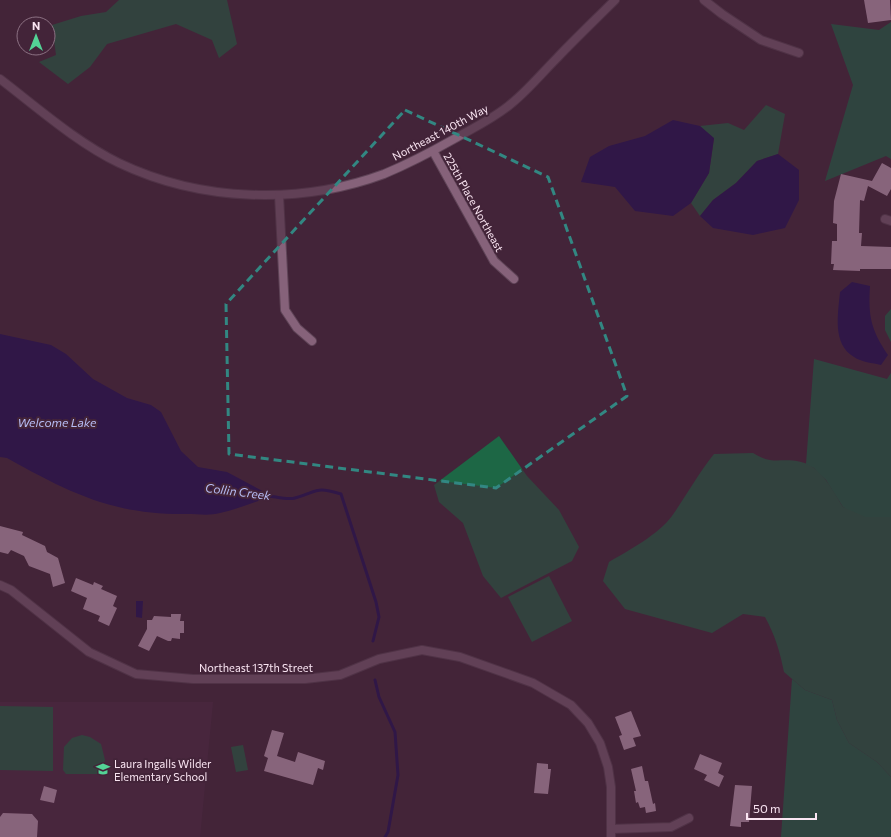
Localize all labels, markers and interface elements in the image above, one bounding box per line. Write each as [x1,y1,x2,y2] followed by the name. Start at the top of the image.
[16,16,56,56] north arrow
[32,19,40,32] text: N
[390,101,490,163] street label: Northeast 140th Way
[441,150,507,254] street label: 225th Place Northeast
[18,415,97,429] water label: Welcome Lake
[205,480,272,502] water label: Collin Creek
[199,661,313,674] street label: Northeast 137th Street
[114,757,212,783] place label: Laura Ingalls Wilder Elementary School
[95,761,111,777] school or university icon: Laura Ingalls Wilder Elementary School
[747,795,816,821] scale bar
[753,801,781,815] text: 50 m

